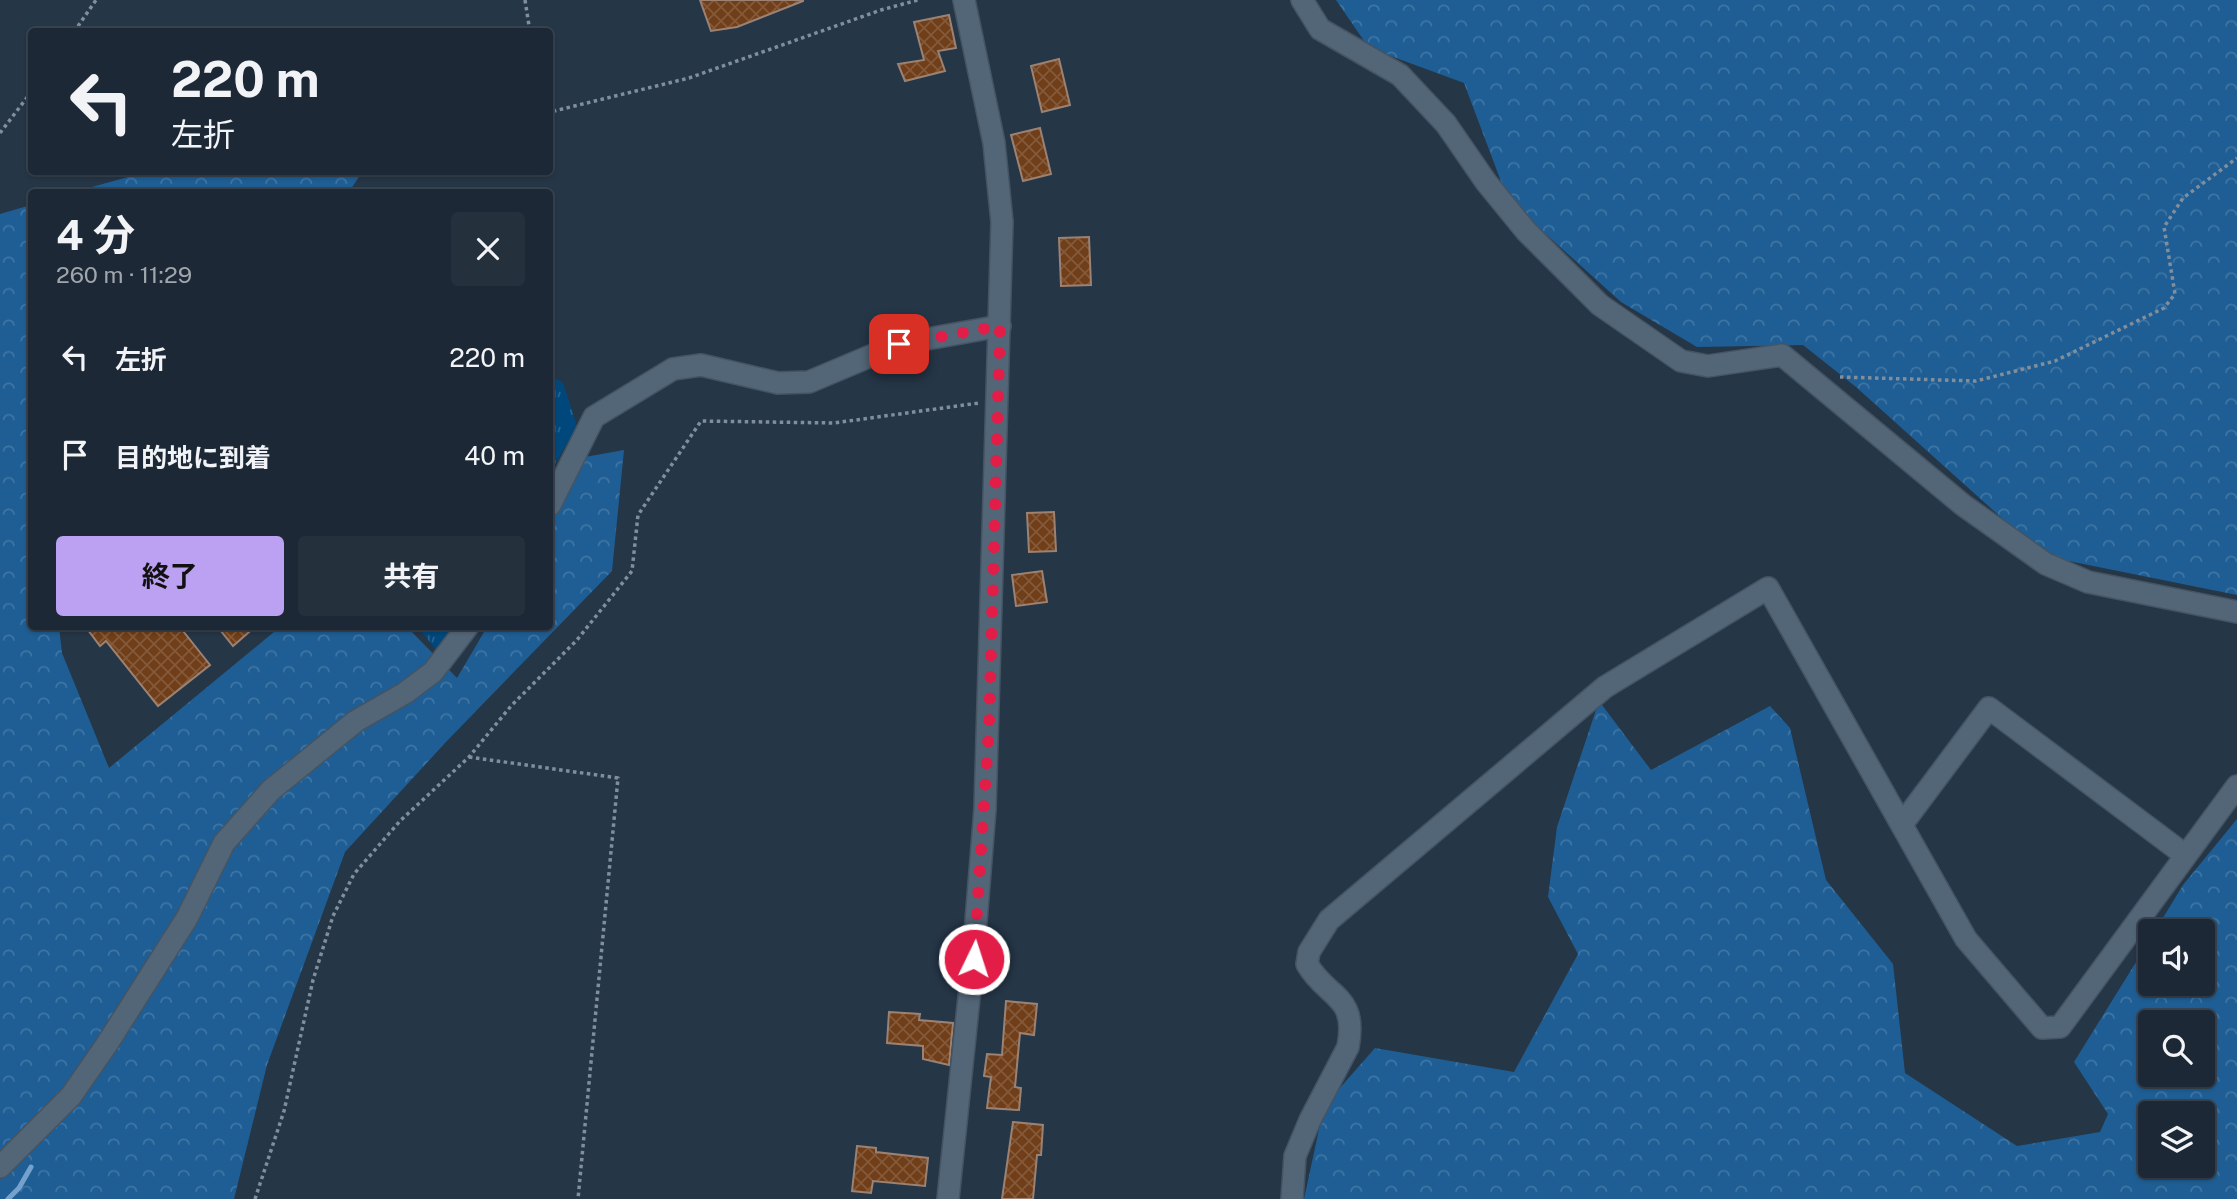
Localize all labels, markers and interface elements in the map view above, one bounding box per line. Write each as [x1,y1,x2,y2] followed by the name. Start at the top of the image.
[171,50,320,108] text: 220 m
[56,56,147,147] icon: left
[171,116,235,153] text: 左折
[56,210,135,259] text: 4 分
[451,212,525,286] button: close
[56,261,192,288] text: 260 m · 11:29
[869,314,929,374] pin
[880,325,918,363] icon: arrive
[56,338,94,376] icon: left
[449,342,525,373] text: 220 m
[115,344,167,375] text: 左折
[56,436,94,474] icon: arrive
[464,440,525,471] text: 40 m
[115,442,271,473] text: 目的地に到着
[56,536,284,616] button: 終了
[298,536,525,616] button: 共有
[2138,919,2215,1178] map controls
[2138,919,2215,996] button: sound
[937,922,1011,996] position arrow
[2138,1010,2215,1087] button: search
[2138,1101,2215,1178] button: layers

